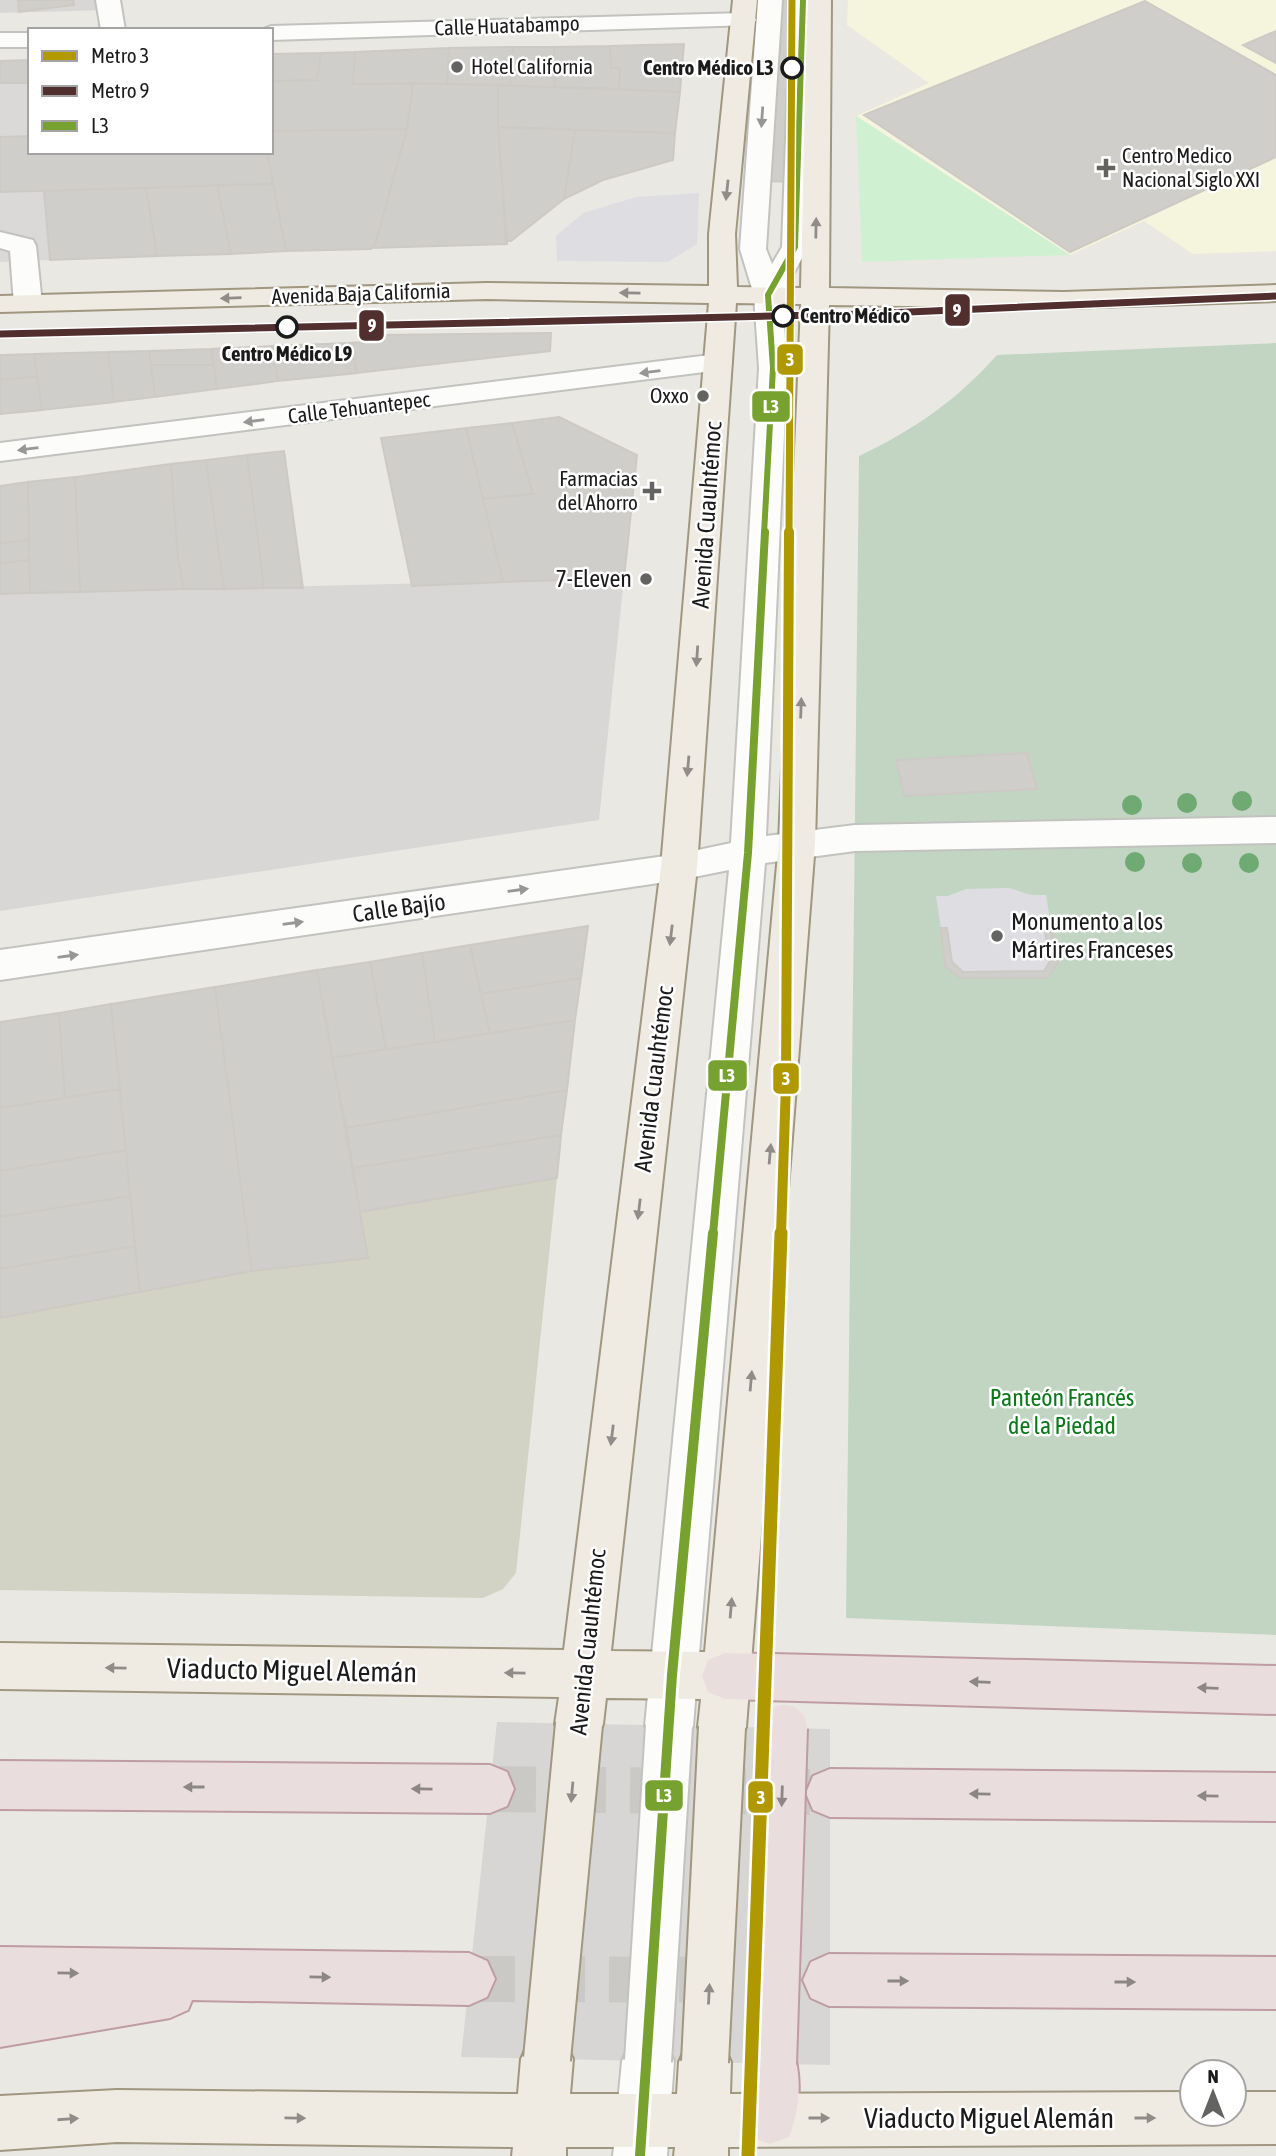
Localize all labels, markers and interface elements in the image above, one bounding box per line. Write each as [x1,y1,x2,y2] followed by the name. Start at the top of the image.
[434,10,580,40] street label: Calle Huatabampo
[28,28,273,154] legend
[91,43,149,67] text: Metro 3
[471,54,593,78] place label: Hotel California
[643,55,774,79] place label: Centro Médico L3
[781,57,803,79] marker: Centro Médico L3
[449,59,465,75] marker: Hotel California
[91,78,149,102] text: Metro 9
[756,106,767,128] one-way arrow
[91,113,109,137] text: L3
[1122,143,1260,191] place label: Centro Medico Nacional Siglo XXI
[1096,158,1116,178] marker: Centro Medico Nacional Siglo XXI
[721,179,732,201] one-way arrow
[810,217,822,239] one-way arrow
[271,278,451,308] street label: Avenida Baja California
[619,288,641,299] one-way arrow
[220,292,242,304] one-way arrow
[944,293,971,327] line badge: 9
[953,299,962,321] text: 9
[800,303,910,327] place label: Centro Médico
[772,305,794,327] marker: Centro Médico
[358,309,385,342] line badge: 9
[368,314,377,336] text: 9
[276,316,298,338] marker: Centro Médico L9
[222,341,353,365] place label: Centro Médico L9
[776,343,804,376] line badge: 3
[786,348,795,370] text: 3
[639,366,661,377] one-way arrow
[650,383,689,407] place label: Oxxo
[287,386,431,428] street label: Calle Tehuantepec
[695,388,711,404] marker: Oxxo
[751,390,791,423] line badge: L3
[763,395,779,417] text: L3
[243,415,265,426] one-way arrow
[687,421,727,609] street label: Avenida Cuauhtémoc
[17,443,39,454] one-way arrow
[557,466,638,514] place label: Farmacias del Ahorro
[644,483,660,499] marker: Farmacias del Ahorro
[556,565,632,592] place label: 7-Eleven
[638,571,654,587] marker: 7-Eleven
[691,645,702,667] one-way arrow
[796,696,807,718] one-way arrow
[682,755,693,777] one-way arrow
[507,885,529,896] one-way arrow
[351,888,447,927] street label: Calle Bajío
[1011,908,1173,963] place label: Monumento a los Mártires Franceses
[282,917,304,928] one-way arrow
[666,924,677,946] one-way arrow
[989,928,1005,944] marker: Monumento a los Mártires Franceses
[57,950,79,961] one-way arrow
[629,984,678,1173] street label: Avenida Cuauhtémoc
[707,1059,748,1092] line badge: L3
[772,1062,800,1095] line badge: 3
[719,1064,735,1086] text: L3
[782,1067,791,1089] text: 3
[765,1143,776,1165] one-way arrow
[633,1198,644,1220] one-way arrow
[745,1370,756,1392] one-way arrow
[990,1384,1134,1439] park label: Panteón Francés de la Piedad
[606,1424,617,1446] one-way arrow
[564,1547,611,1736] street label: Avenida Cuauhtémoc
[726,1597,737,1619] one-way arrow
[167,1652,417,1688] street label: Viaducto Miguel Alemán
[105,1662,127,1673] one-way arrow
[504,1667,526,1679] one-way arrow
[969,1676,991,1688] one-way arrow
[1197,1682,1219,1694] one-way arrow
[644,1779,684,1812] line badge: L3
[747,1780,774,1814] line badge: 3
[183,1781,205,1792] one-way arrow
[566,1781,577,1803] one-way arrow
[411,1783,433,1795] one-way arrow
[656,1784,672,1806] text: L3
[776,1785,787,1807] one-way arrow
[757,1786,766,1808] text: 3
[969,1788,991,1800] one-way arrow
[1197,1790,1219,1802] one-way arrow
[57,1967,79,1979] one-way arrow
[309,1971,331,1983] one-way arrow
[887,1975,909,1986] one-way arrow
[1114,1976,1136,1988] one-way arrow
[703,1983,714,2005] one-way arrow
[1178,2058,1248,2128] north arrow
[1207,2065,1219,2087] text: N
[864,2102,1114,2134] street label: Viaducto Miguel Alemán
[285,2112,307,2124] one-way arrow
[808,2112,830,2124] one-way arrow
[1134,2112,1156,2124] one-way arrow
[57,2113,79,2124] one-way arrow

